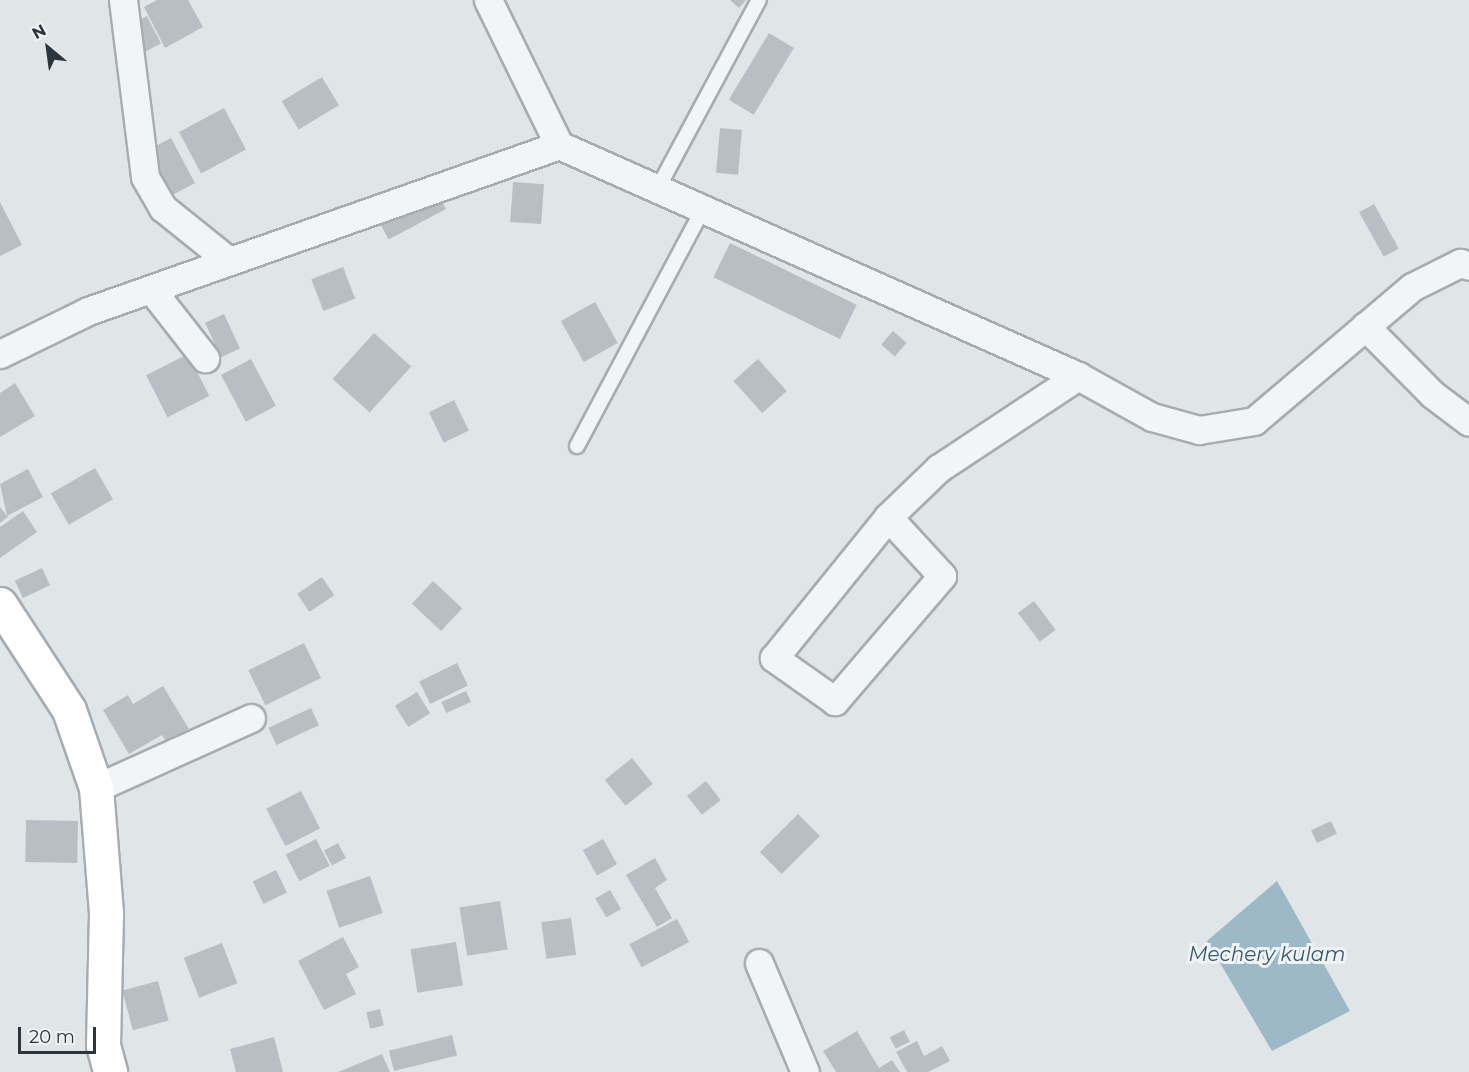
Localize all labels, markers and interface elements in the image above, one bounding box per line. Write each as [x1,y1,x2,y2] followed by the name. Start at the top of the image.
[18,18,78,78] north arrow
[29,20,49,43] text: N
[1188,942,1346,966] water label: Mechery kulam
[21,1015,99,1053] scale bar
[29,1026,75,1048] text: 20 m

